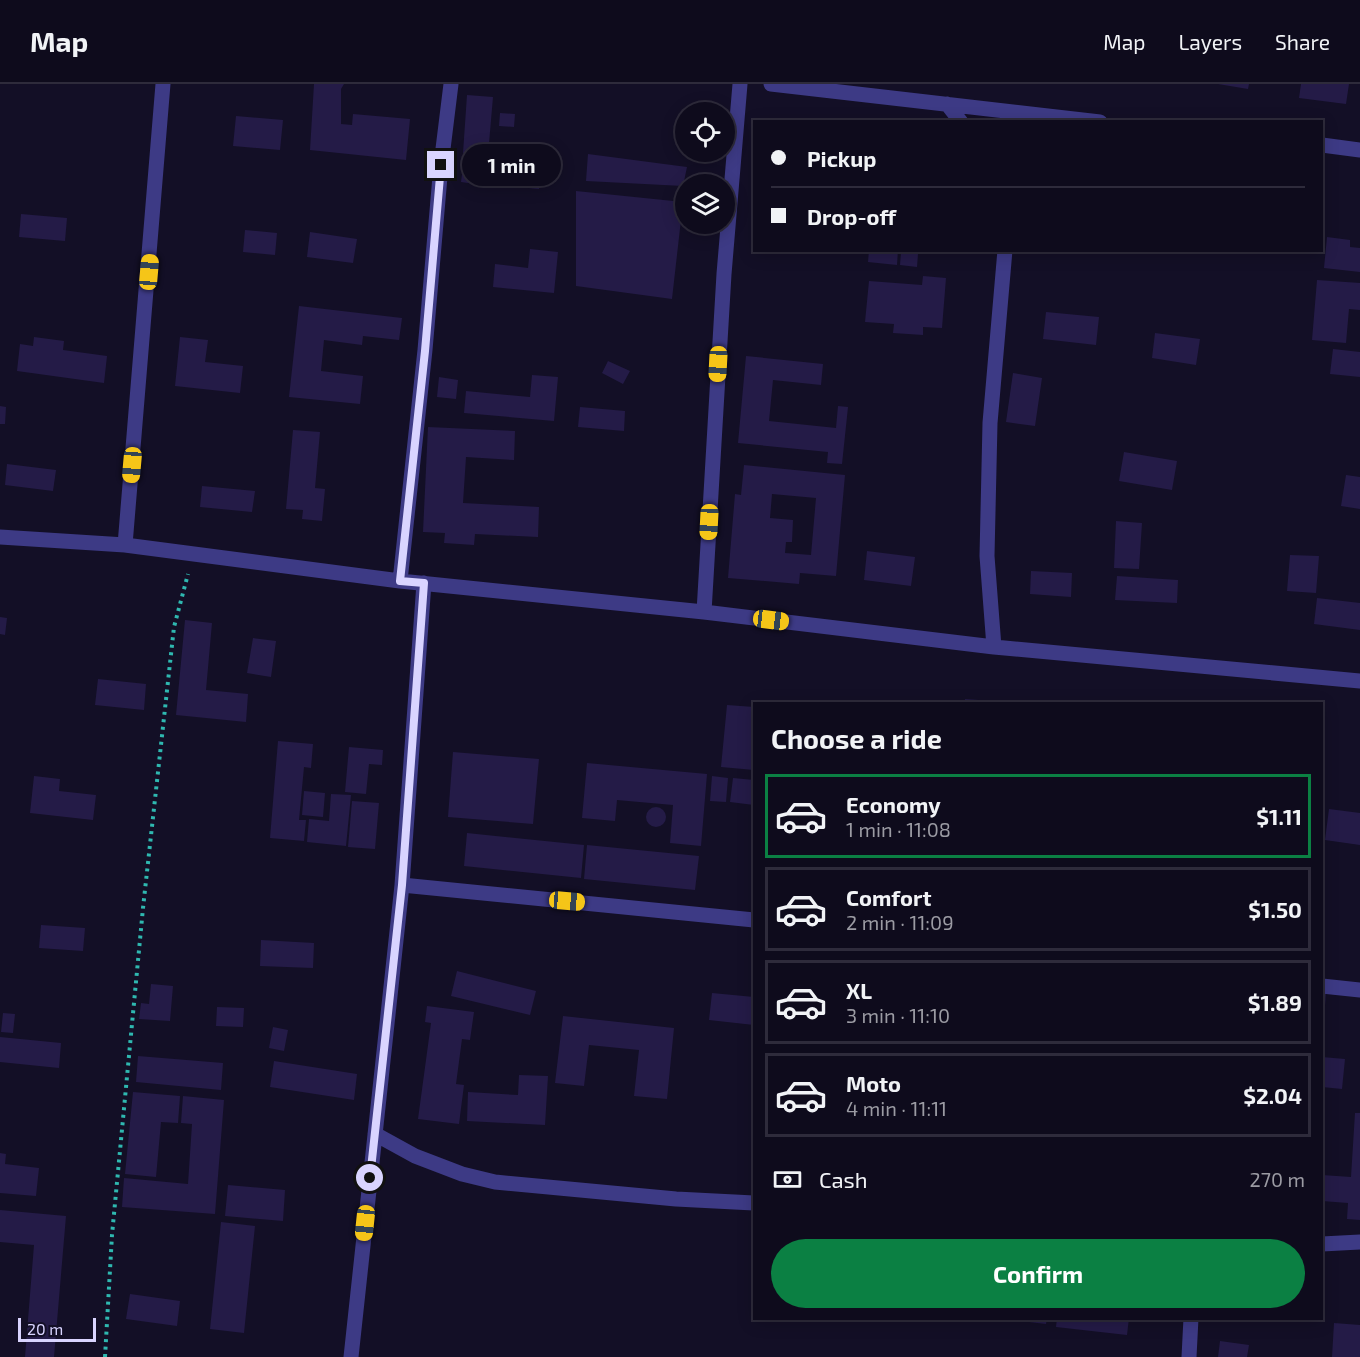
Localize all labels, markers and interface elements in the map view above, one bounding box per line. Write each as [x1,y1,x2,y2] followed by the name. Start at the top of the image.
[30,24,88,58] text: Map
[1103,29,1145,54] text: Map
[1178,29,1242,54] text: Layers
[1275,29,1330,54] text: Share
[675,102,735,234] map controls
[675,102,735,162] button: locate
[462,144,561,186] callout: 1 min
[807,145,876,171] text: Pickup
[427,151,454,178] route end
[487,153,536,177] text: 1 min
[675,174,735,234] button: layers
[807,203,896,229] text: Drop-off
[138,253,160,291] car
[708,346,728,382] car
[121,446,143,484] car
[699,504,719,540] car
[752,609,790,631] car
[771,722,942,754] text: Choose a ride
[774,789,828,843] icon: car
[846,791,941,817] text: Economy
[1256,803,1302,829] text: $1.11
[846,817,951,841] text: 1 min · 11:08
[774,882,828,936] icon: car
[846,884,931,910] text: Comfort
[548,890,586,912] car
[1248,896,1302,922] text: $1.50
[846,910,954,934] text: 2 min · 11:09
[774,975,828,1029] icon: car
[846,977,872,1003] text: XL
[1248,989,1302,1015] text: $1.89
[846,1003,950,1027] text: 3 min · 11:10
[774,1068,828,1122] icon: car
[846,1070,901,1096] text: Moto
[1243,1082,1302,1108] text: $2.04
[846,1096,947,1120] text: 4 min · 11:11
[771,1163,804,1196] icon: cash
[356,1164,383,1191] route start
[819,1166,868,1192] text: Cash
[1249,1167,1305,1191] text: 270 m
[354,1204,376,1242] car
[771,1239,1305,1308] button: Confirm
[18,1315,96,1342] scale bar
[27,1319,63,1338] text: 20 m

